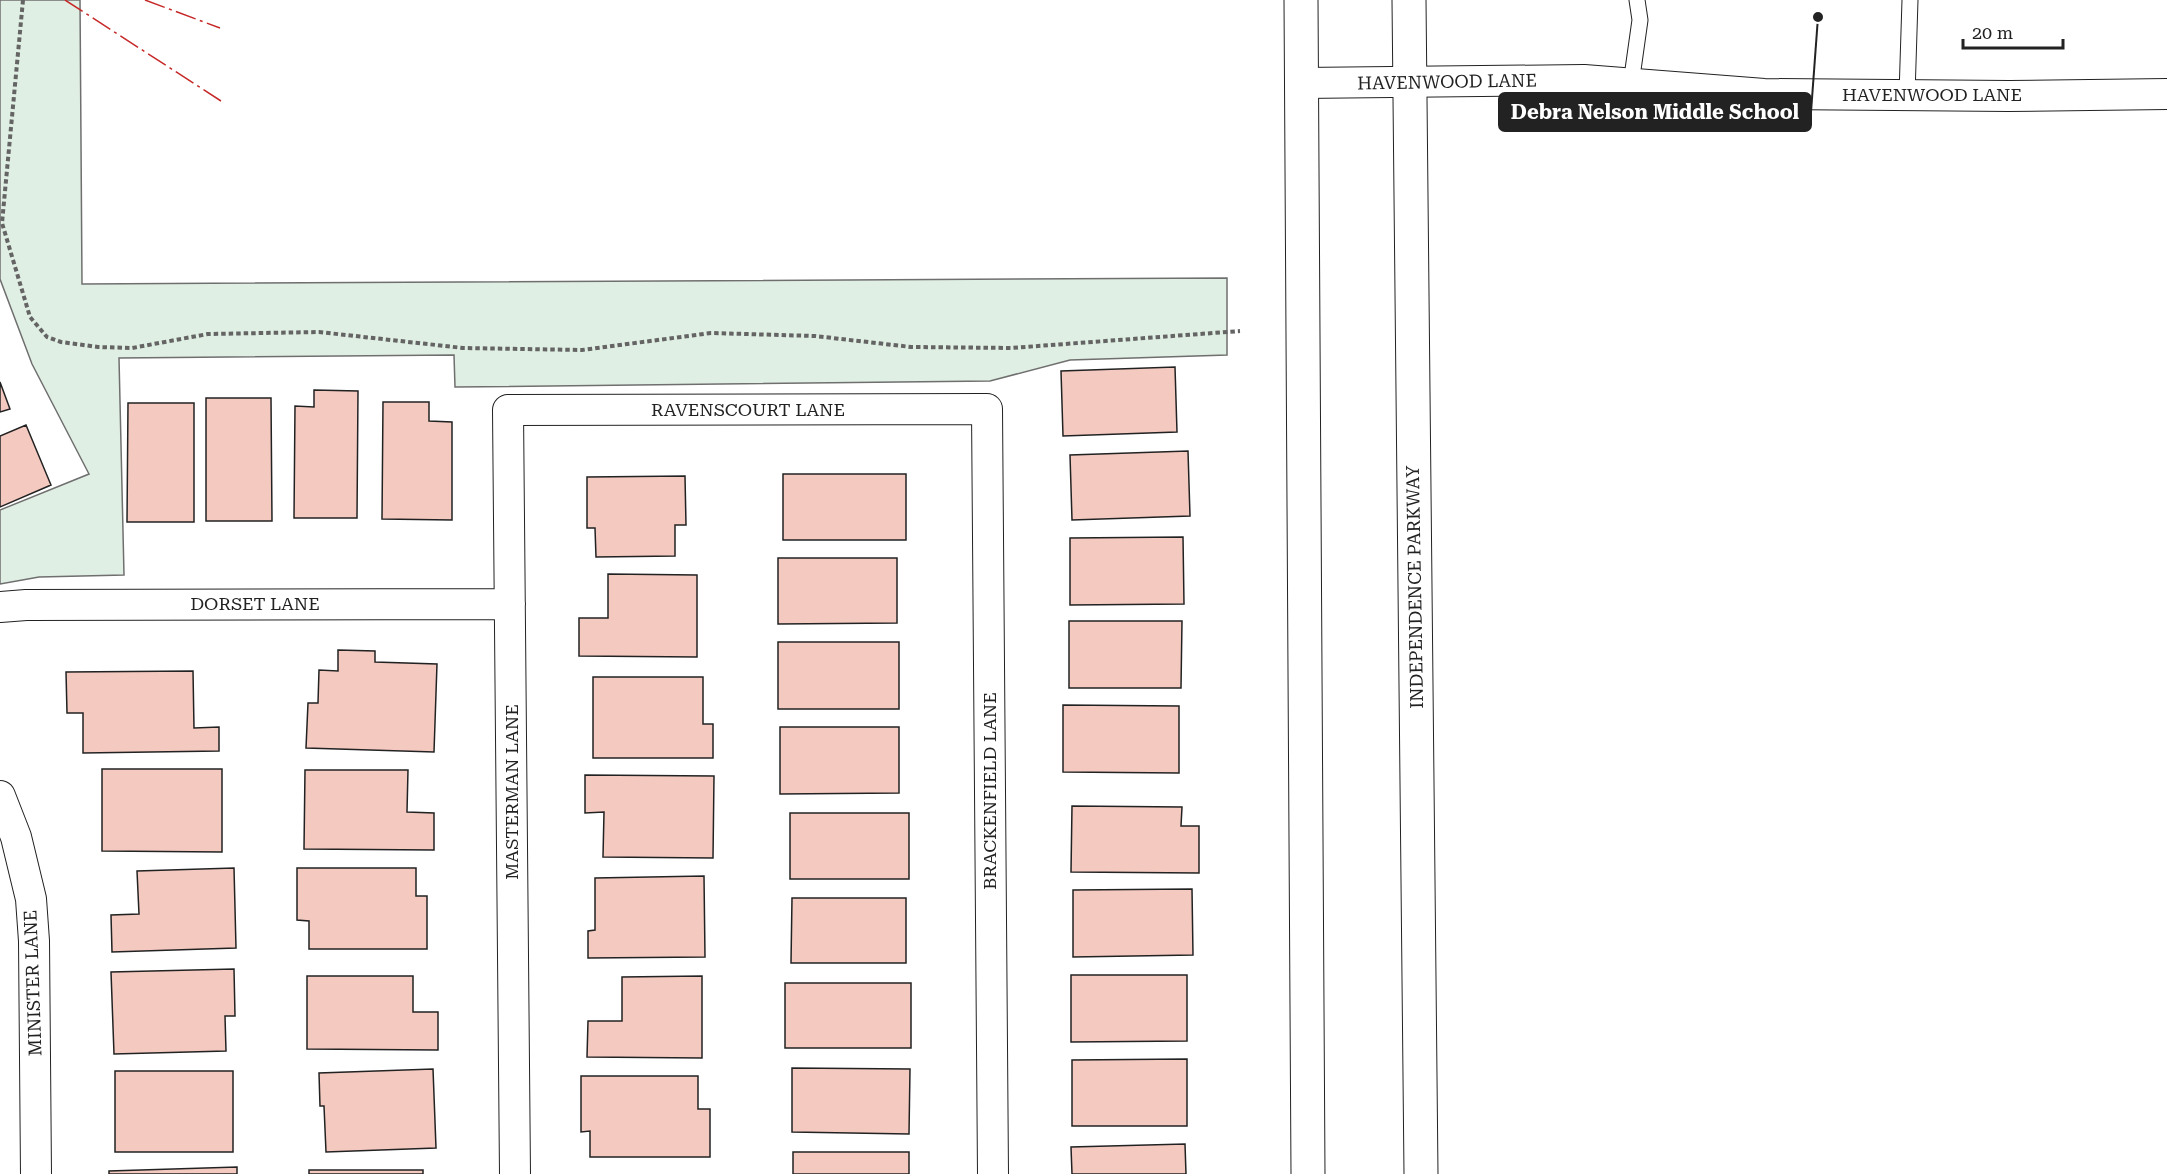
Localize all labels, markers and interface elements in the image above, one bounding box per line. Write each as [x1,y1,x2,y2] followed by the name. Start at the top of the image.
[1963,12,2064,50] scale bar
[1972,22,2013,43] text: 20 m
[1357,69,1537,94] street label: HAVENWOOD LANE
[1842,84,2022,105] street label: HAVENWOOD LANE
[1499,93,1811,131] callout: Debra Nelson Middle School
[1511,100,1800,124] text: Debra Nelson Middle School
[651,399,845,420] street label: RAVENSCOURT LANE
[1402,464,1427,709] street label: INDEPENDENCE PARKWAY
[190,593,320,614] street label: DORSET LANE
[979,692,1000,890] street label: BRACKENFIELD LANE
[501,704,522,880] street label: MASTERMAN LANE
[19,909,46,1057] street label: MINISTER LANE

